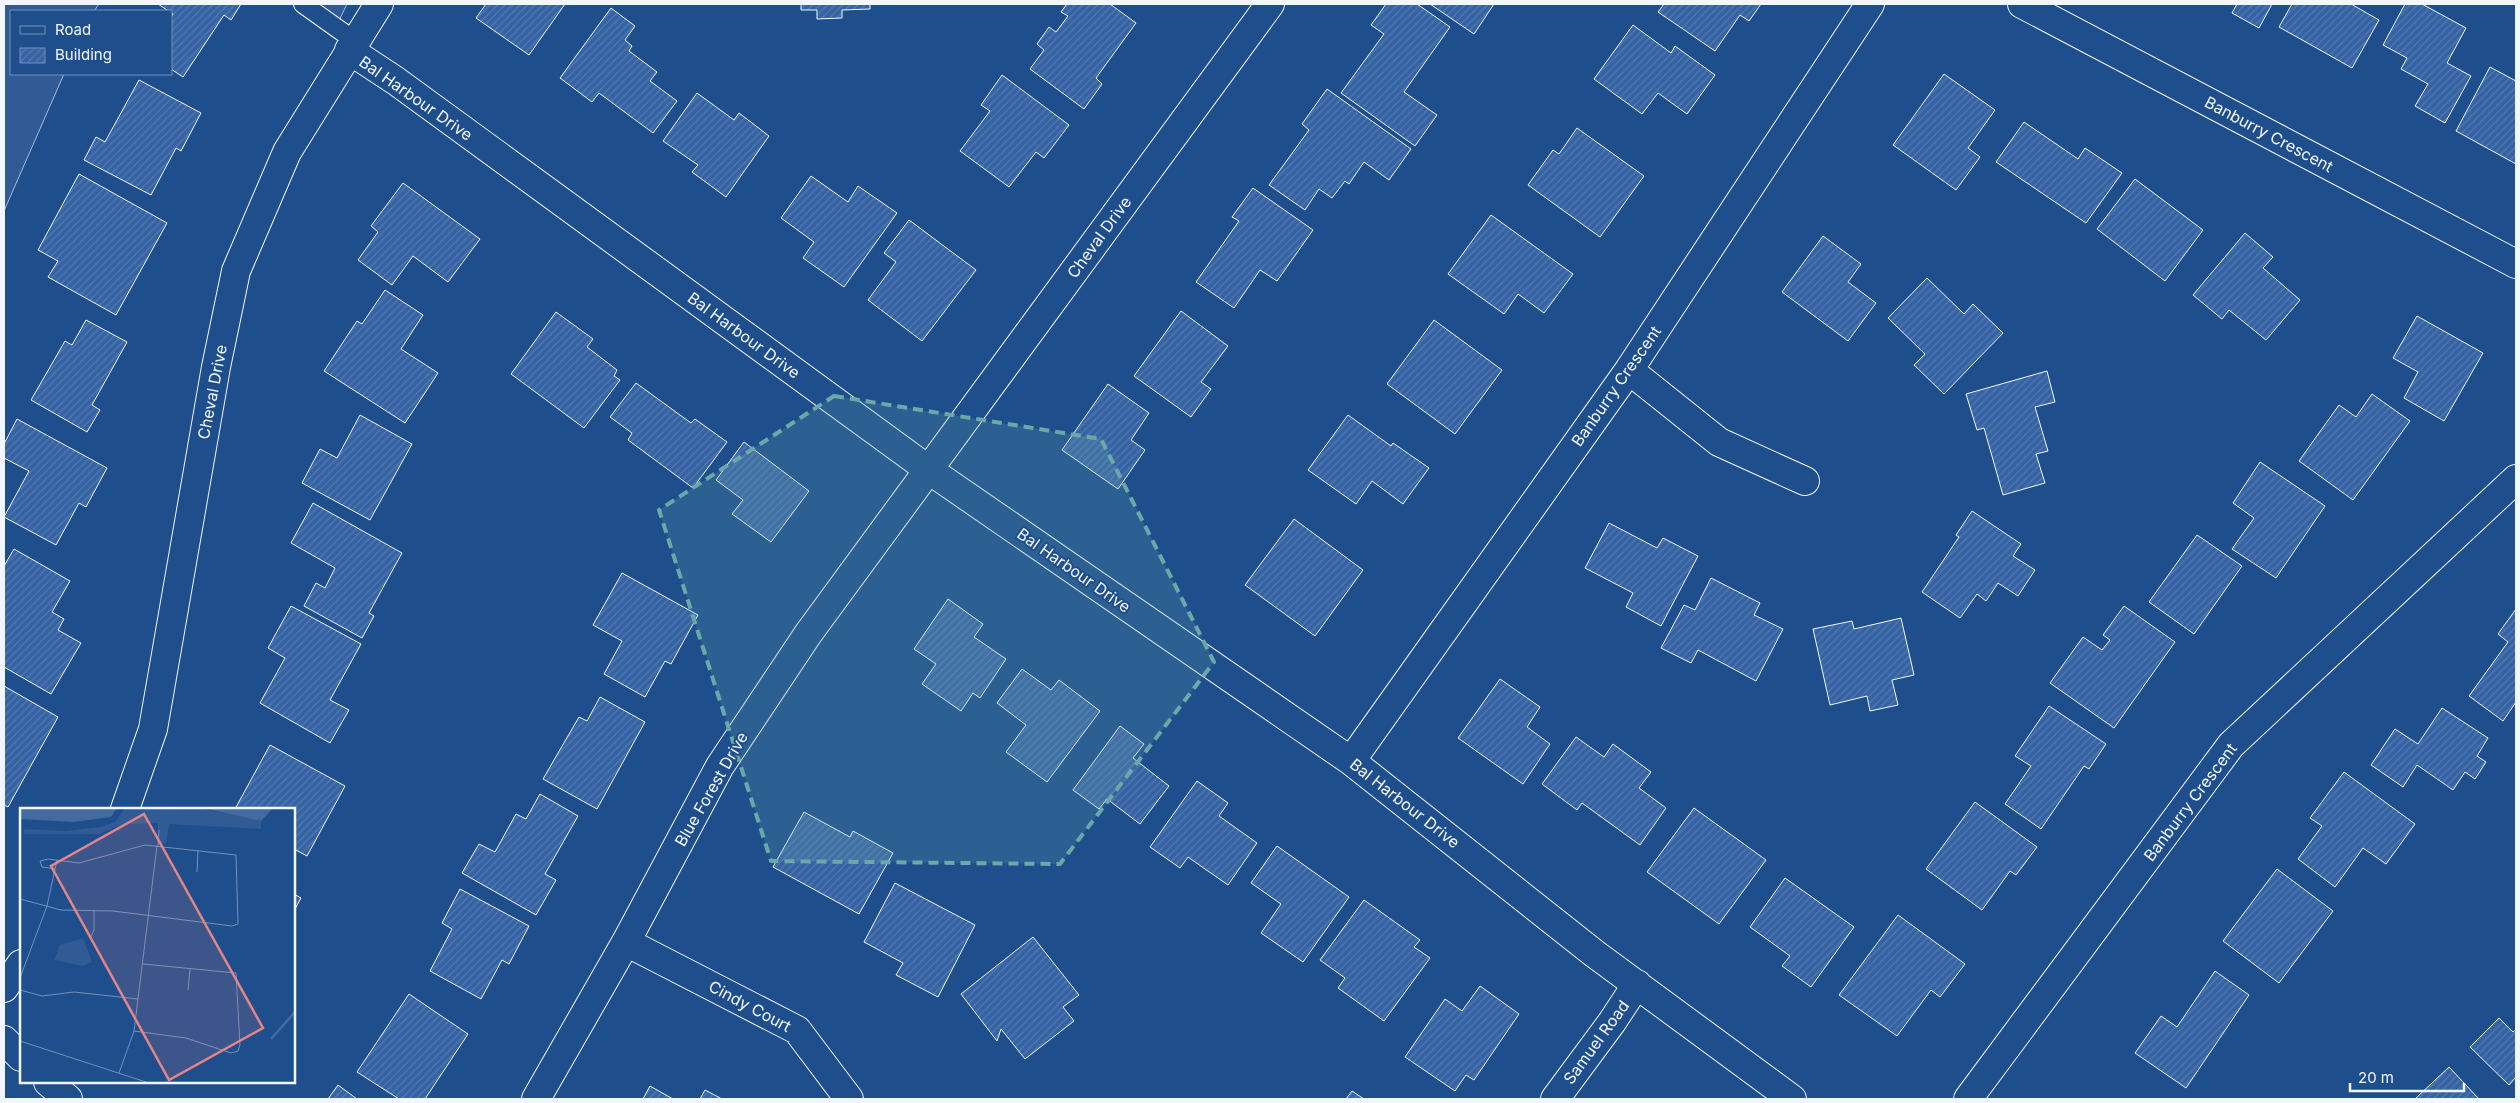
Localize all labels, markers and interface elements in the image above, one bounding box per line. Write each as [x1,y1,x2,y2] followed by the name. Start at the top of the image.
[10,10,172,75] legend
[55,20,91,39] text: Road
[55,45,112,64] text: Building
[355,51,477,145] street label: Bal Harbour Drive
[2201,92,2337,176] street label: Banburry Crescent
[1063,192,1135,282] street label: Cheval Drive
[684,288,804,382] street label: Bal Harbour Drive
[1567,322,1665,450] street label: Banburry Crescent
[193,343,231,441] street label: Cheval Drive
[1013,523,1135,617] street label: Bal Harbour Drive
[670,728,752,850] street label: Blue Forest Drive
[2139,739,2241,865] street label: Banburry Crescent
[1346,754,1464,852] street label: Bal Harbour Drive
[20,808,295,1083] inset map
[705,976,795,1036] street label: Cindy Court
[1559,996,1633,1088] street label: Samuel Road
[2350,1060,2464,1092] scale bar
[2358,1068,2394,1087] text: 20 m

